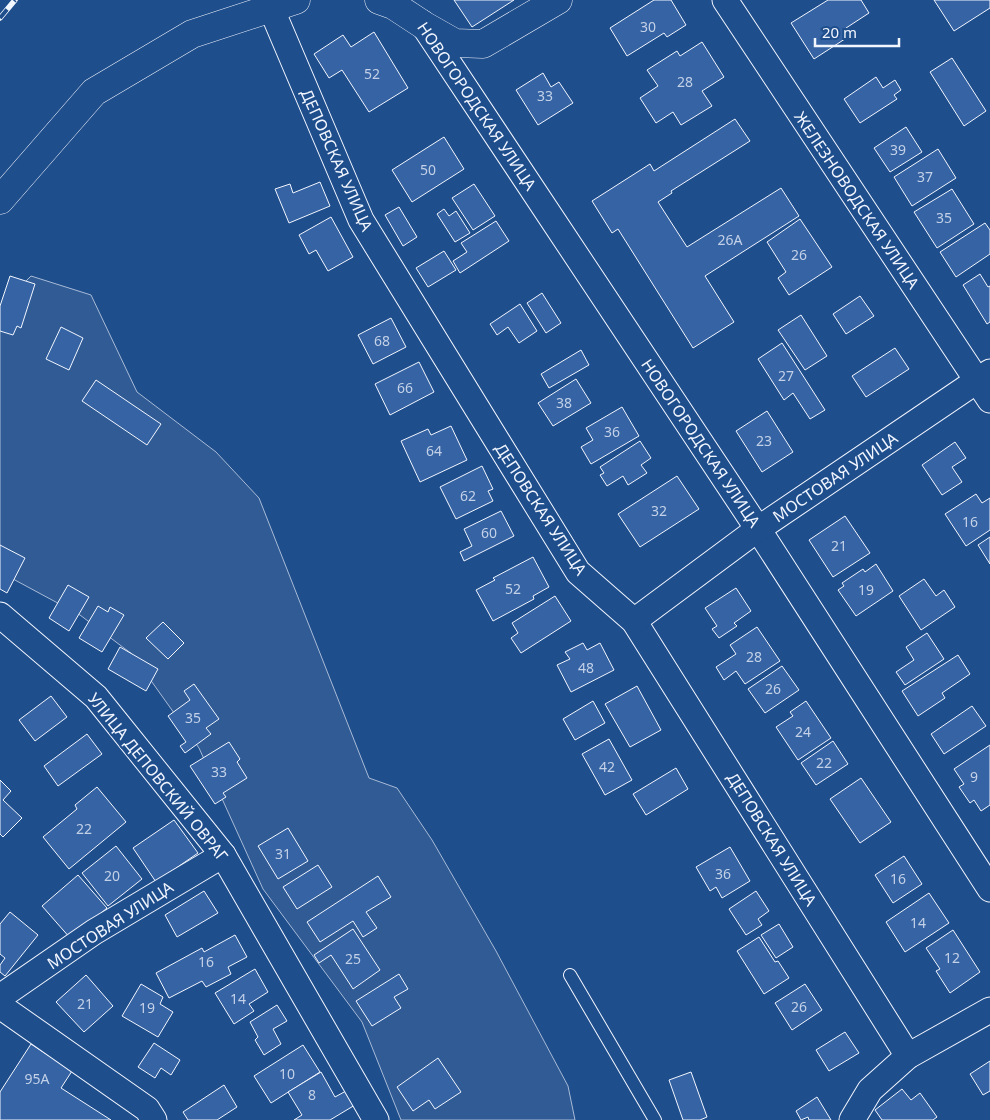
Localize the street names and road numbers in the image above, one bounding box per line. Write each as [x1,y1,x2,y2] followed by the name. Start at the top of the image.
[412,18,542,195] street label: НОВОГОРОДСКАЯ УЛИЦА
[296,85,379,235] street label: ДЕПОВСКАЯ УЛИЦА
[789,107,925,294] street label: ЖЕЛЕЗНОВОДСКАЯ УЛИЦА
[636,355,766,532] street label: НОВОГОРОДСКАЯ УЛИЦА
[768,427,902,527] street label: МОСТОВАЯ УЛИЦА
[490,439,592,580] street label: ДЕПОВСКАЯ УЛИЦА
[83,688,233,866] street label: УЛИЦА ДЕПОВСКИЙ ОВРАГ
[722,768,822,911] street label: ДЕПОВСКАЯ УЛИЦА
[43,875,178,974] street label: МОСТОВАЯ УЛИЦА

